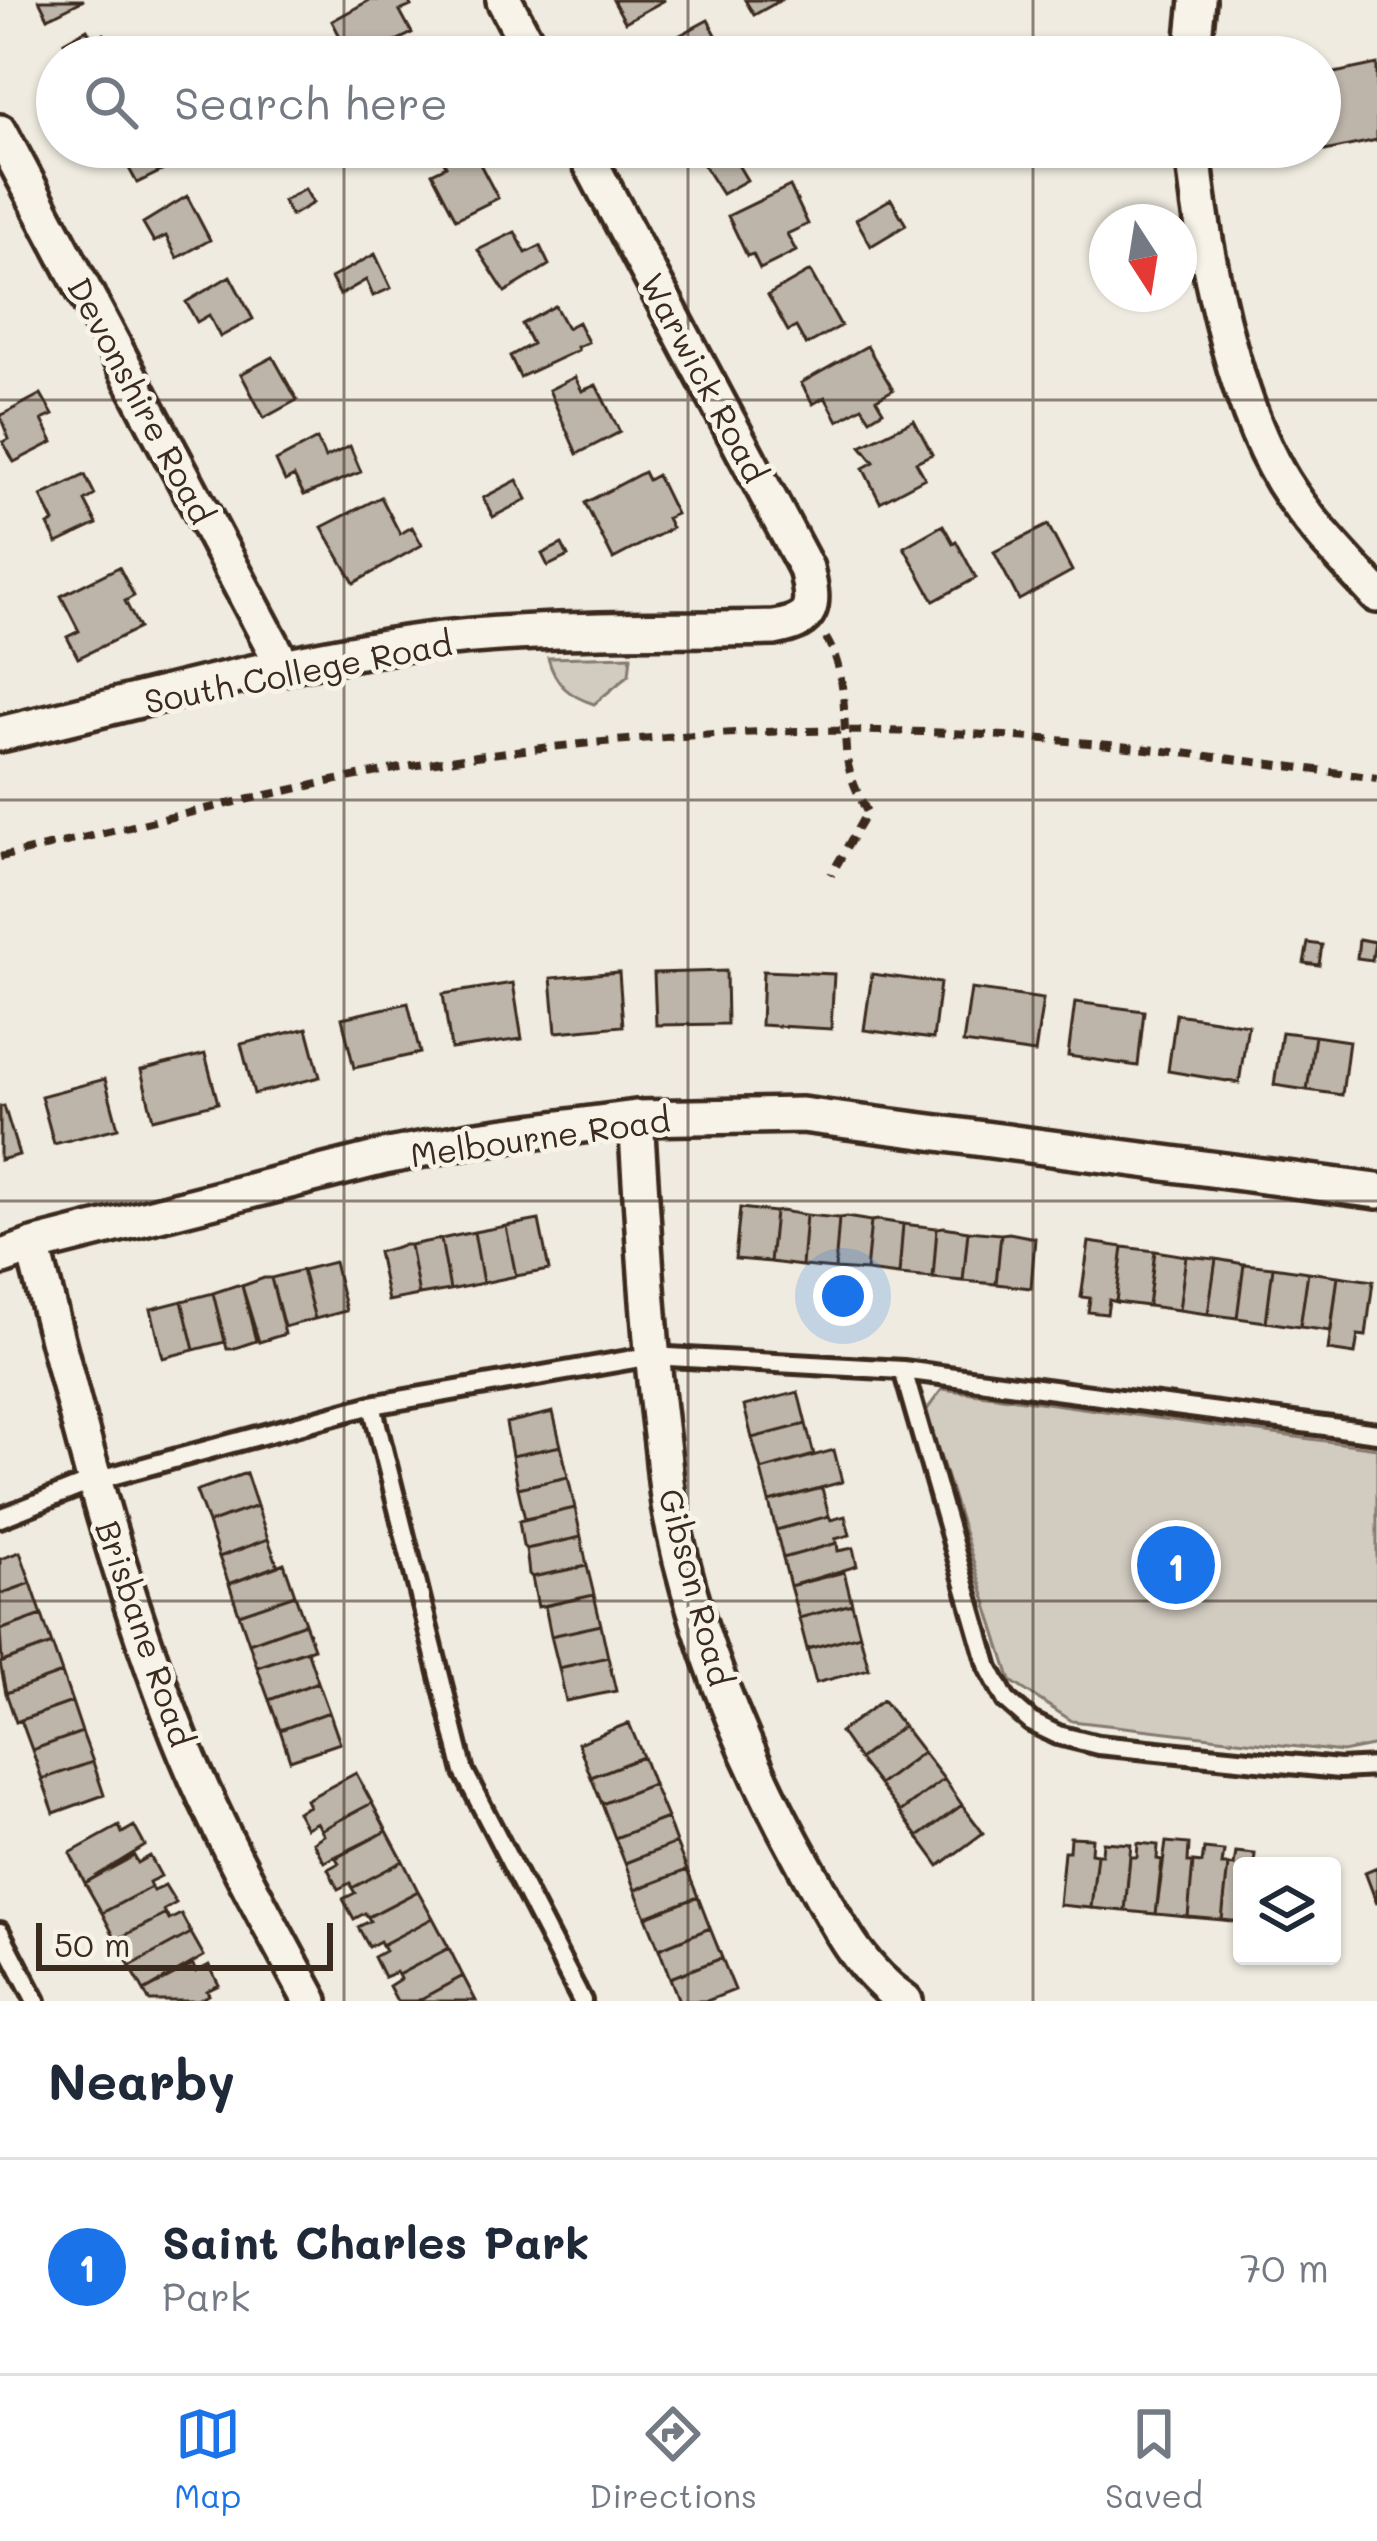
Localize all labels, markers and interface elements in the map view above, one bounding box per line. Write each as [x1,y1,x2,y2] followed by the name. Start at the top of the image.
[36,36,1341,168] search box
[78,69,144,135] icon: search
[174,73,448,131] text: Search here
[1089,204,1197,312] north arrow
[632,265,778,489] street label: Warwick Road
[59,269,225,531] street label: Devonshire Road
[141,620,455,722] street label: South College Road
[407,1096,673,1176] street label: Melbourne Road
[813,1266,873,1326] your location
[650,1484,744,1690] street label: Gibson Road
[87,1514,205,1752] street label: Brisbane Road
[1137,1520,1215,1610] pin: 1
[1233,1857,1341,1965] map controls
[1233,1857,1341,1965] button: layers
[36,1917,333,1970] scale bar
[54,1922,130,1965] text: 50 m
[48,2046,235,2113] text: Nearby
[162,2212,590,2270] text: Saint Charles Park
[78,2241,96,2292] text: 1
[1240,2241,1329,2292] text: 70 m
[162,2270,250,2321] text: Park
[174,2401,241,2516] tab: Map
[589,2401,757,2516] tab: Directions
[1105,2401,1203,2516] tab: Saved

